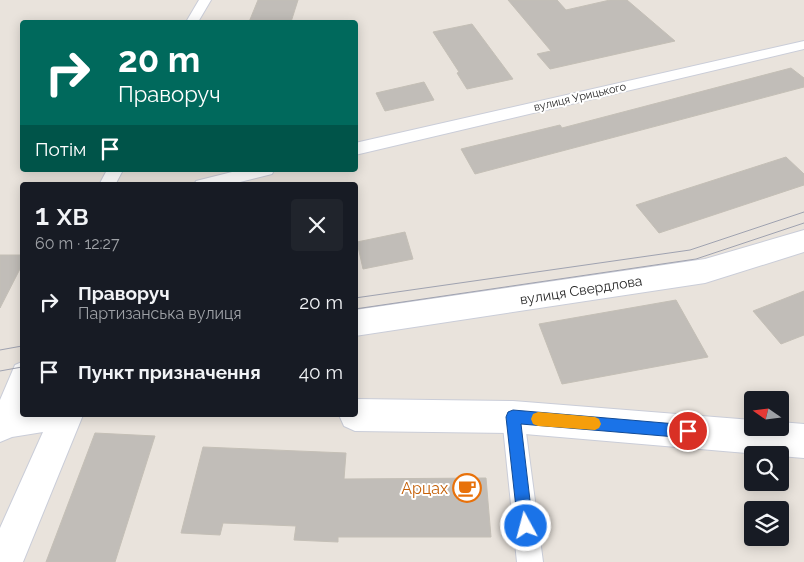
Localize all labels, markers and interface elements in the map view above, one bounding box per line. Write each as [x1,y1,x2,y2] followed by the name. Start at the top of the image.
[118,39,200,80] text: 20 m
[35,40,100,105] icon: right
[533,80,628,114] street label: вулиця Урицького
[118,81,221,107] text: Праворуч
[96,135,124,163] icon: arrive
[35,138,86,160] text: Потім
[35,197,89,232] text: 1 хв
[291,199,343,251] button: close
[35,234,120,253] text: 60 m · 12:27
[519,272,643,308] street label: вулиця Свердлова
[78,282,170,304] text: Праворуч
[35,288,63,316] icon: right
[299,291,343,313] text: 20 m
[78,304,242,323] text: Партизанська вулиця
[35,358,63,386] icon: arrive
[78,361,261,383] text: Пункт призначення
[299,361,343,383] text: 40 m
[744,391,789,436] north arrow
[744,391,789,546] map controls
[667,410,709,452] pin
[674,417,702,445] icon: arrive
[744,446,789,491] button: search
[452,473,482,503] cafe icon: Арцах
[401,479,448,498] place label: Арцах
[499,499,551,551] position arrow
[744,501,789,546] button: layers

